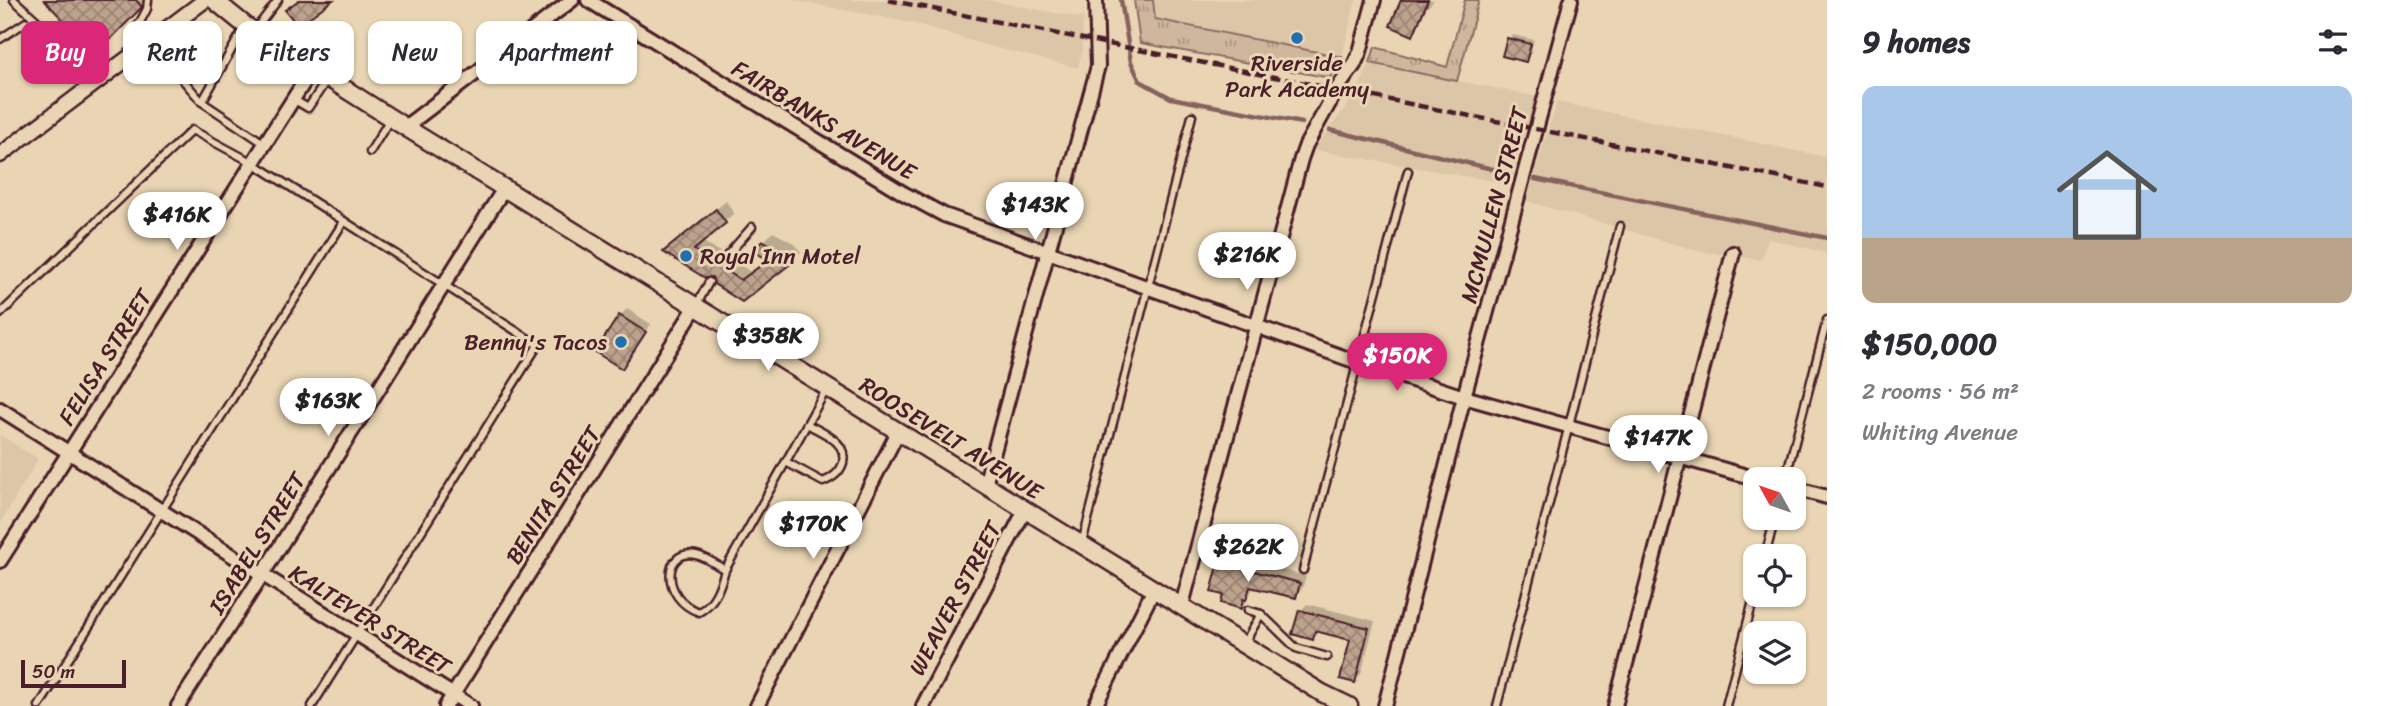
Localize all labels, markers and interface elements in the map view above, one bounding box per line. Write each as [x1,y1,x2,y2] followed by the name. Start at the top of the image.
[1862,15,1970,69] text: 9 homes
[21,21,109,84] chip: Buy
[123,21,222,84] chip: Rent
[236,21,354,84] chip: Filters
[368,21,462,84] chip: New
[476,21,637,84] chip: Apartment
[2314,23,2352,61] icon: filters
[1289,30,1305,46] marker: Riverside Park Academy
[1225,43,1369,110] place label: Riverside Park Academy
[723,49,925,193] street label: FAIRBANKS AVENUE
[1449,101,1541,308] street label: MCMULLEN STREET
[2044,132,2170,258] icon: home
[986,182,1084,242] pin: $143K
[1002,184,1068,225] text: $143K
[128,192,226,252] pin: $416K
[144,194,210,235] text: $416K
[1198,232,1296,292] pin: $216K
[1214,234,1280,275] text: $216K
[700,236,861,277] place label: Royal Inn Motel
[678,248,694,264] marker: Royal Inn Motel
[47,280,164,434] street label: FELISA STREET
[719,314,817,373] pin: $358K
[733,315,803,356] text: $358K
[1862,317,1997,371] text: $150,000
[464,322,608,363] place label: Benny's Tacos
[613,334,629,350] marker: Benny's Tacos
[1348,334,1446,393] pin: $150K
[1363,335,1431,376] text: $150K
[851,365,1052,512] street label: ROOSEVELT AVENUE
[1862,371,2019,412] text: 2 rooms · 56 m²
[279,378,377,438] pin: $163K
[295,380,361,421] text: $163K
[1862,412,2018,453] text: Whiting Avenue
[1609,416,1707,475] pin: $147K
[494,417,613,573] street label: BENITA STREET
[1625,417,1691,458] text: $147K
[197,463,318,623] street label: ISABEL STREET
[1743,467,1806,530] north arrow
[1743,467,1806,684] map controls
[764,502,862,561] pin: $170K
[780,503,847,544] text: $170K
[897,512,1014,683] street label: WEAVER STREET
[1199,524,1297,584] pin: $262K
[1213,526,1283,567] text: $262K
[1743,544,1806,607] button: locate
[280,553,461,687] street label: KALTEYER STREET
[1743,621,1806,684] button: layers
[32,655,75,688] text: 50 m
[21,657,126,689] scale bar

